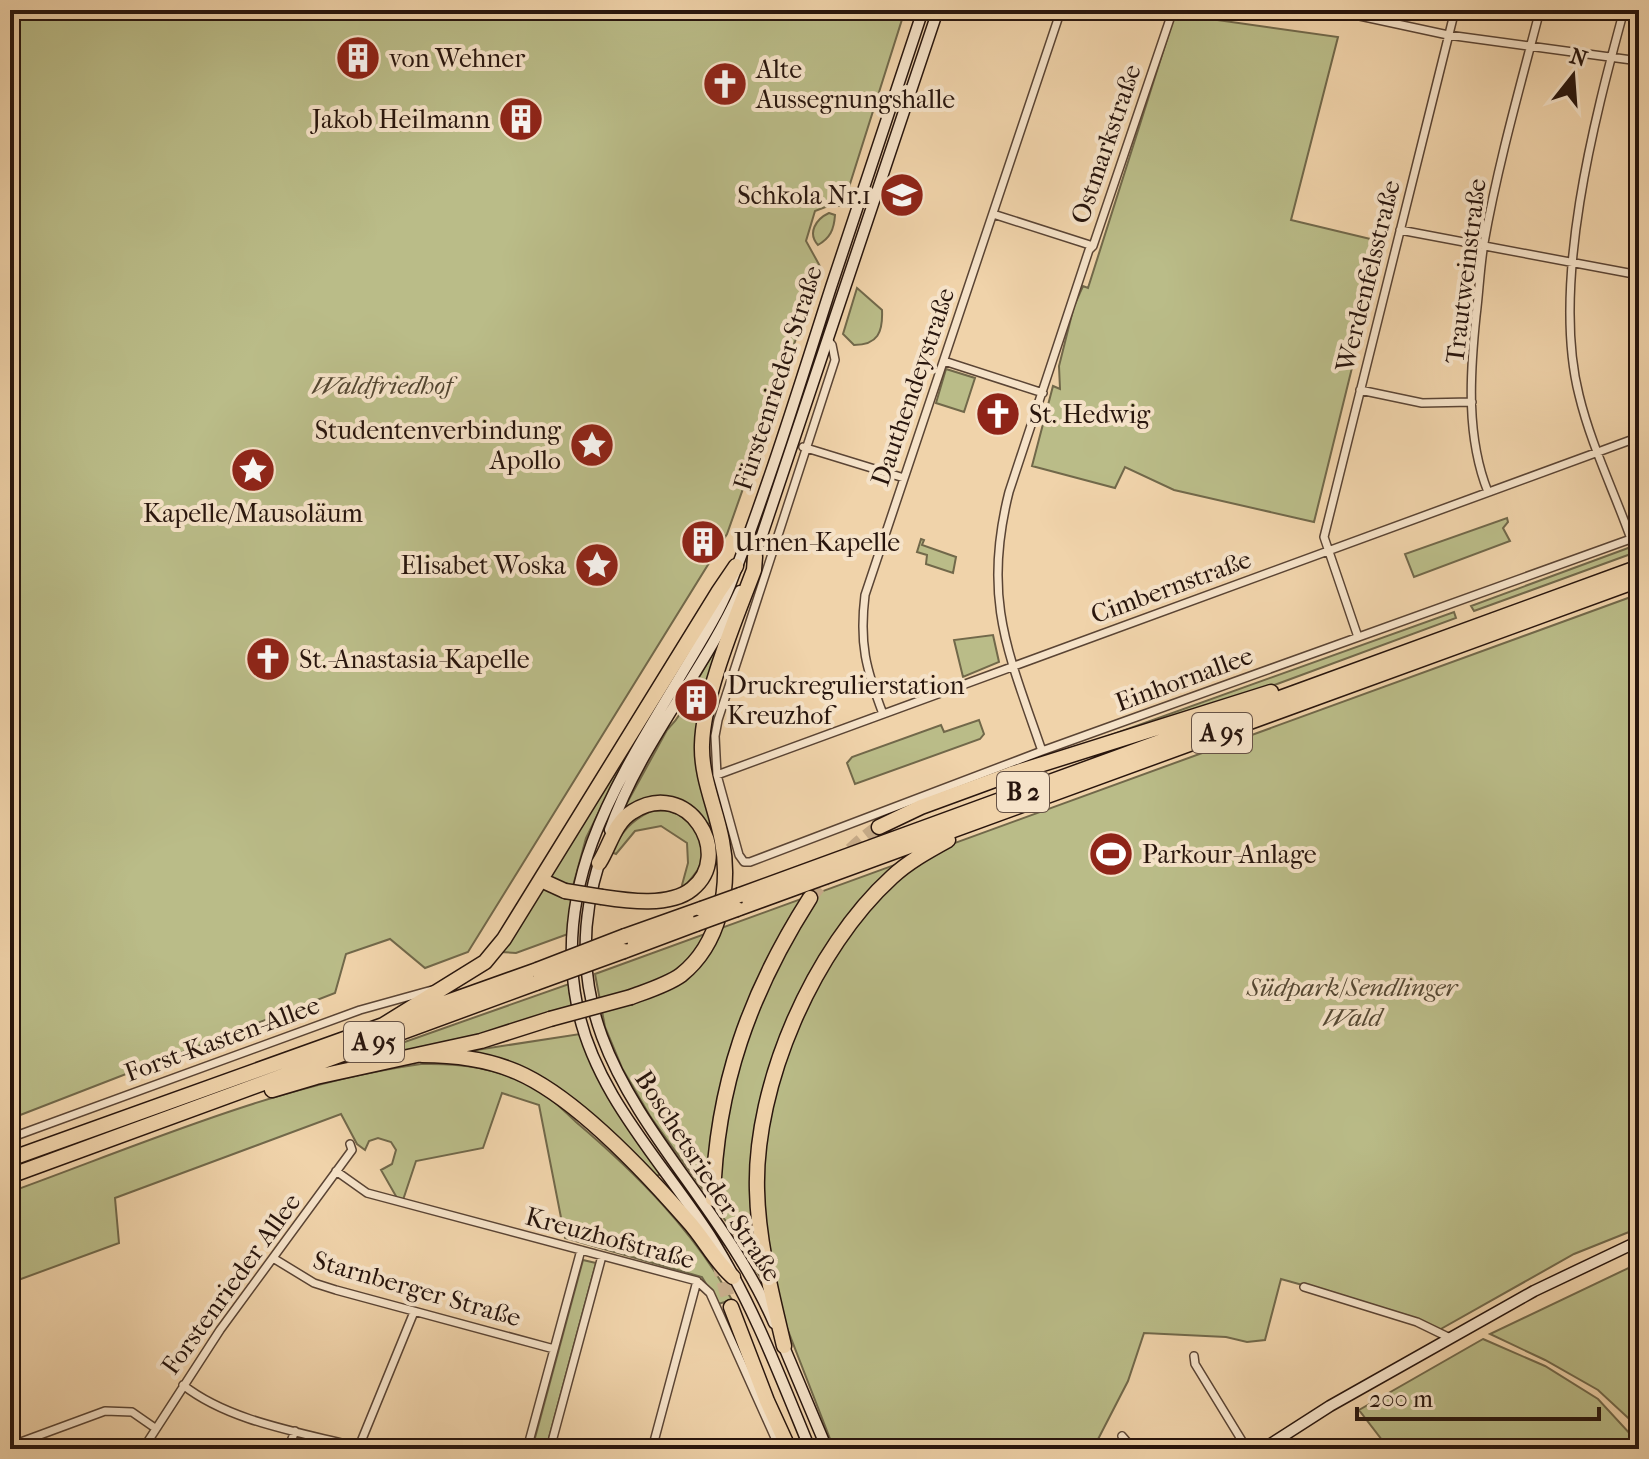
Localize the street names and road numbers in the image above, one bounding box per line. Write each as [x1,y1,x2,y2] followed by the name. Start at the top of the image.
[1064,60,1148,228] street label: Ostmarkstraße
[1329,177,1407,376] street label: Werdenfelsstraße
[1439,177,1493,365] street label: Trautweinstraße
[727,262,829,494] street label: Fürstenrieder Straße
[865,284,961,490] street label: Dauthendeystraße
[1087,544,1255,630] street label: Cimbernstraße
[1111,640,1257,718] street label: Einhornallee
[1192,713,1252,753] road number: A 95
[997,772,1049,812] road number: B 2
[120,989,324,1089] street label: Forst-Kasten-Allee
[344,1022,404,1062] road number: A 95
[628,1065,788,1287] street label: Boschetsrieder Straße
[155,1187,307,1381] street label: Forstenrieder Allee
[522,1201,698,1276] street label: Kreuzhofstraße
[310,1245,524,1333] street label: Starnberger Straße

